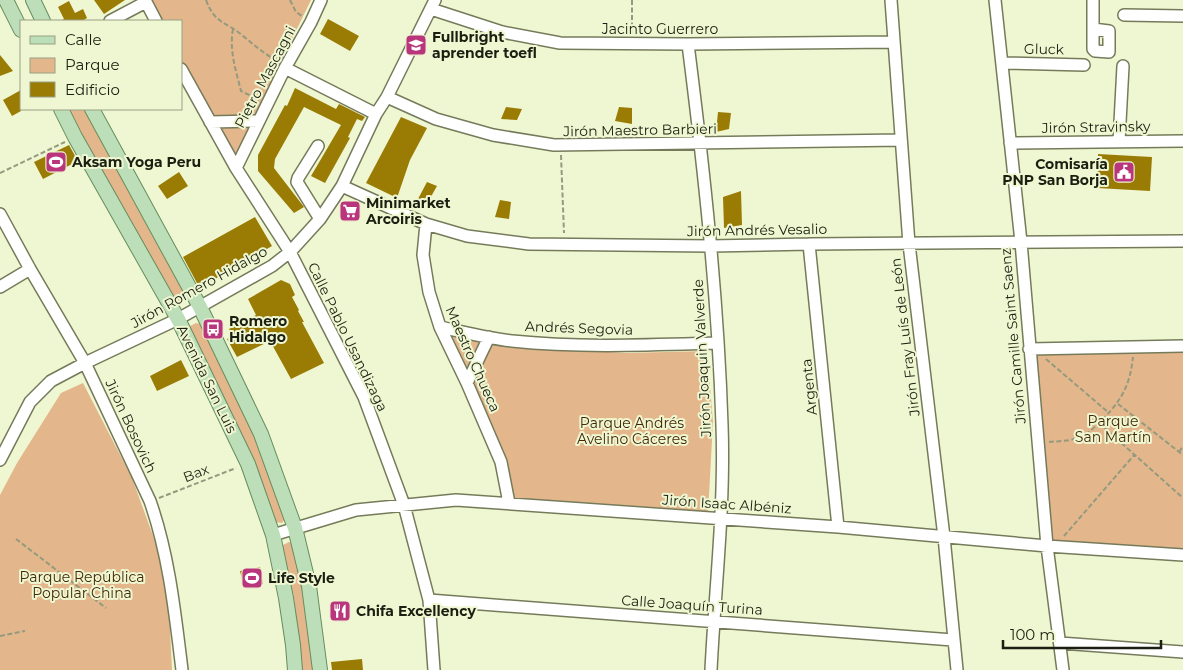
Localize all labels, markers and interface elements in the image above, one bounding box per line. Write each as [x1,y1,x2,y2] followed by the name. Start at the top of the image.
[20,20,182,110] legend
[601,20,718,38] street label: Jacinto Guerrero
[230,23,300,131] street label: Pietro Mascagni
[432,28,537,62] place label: Fullbright aprender toefl
[65,30,102,49] text: Calle
[404,33,428,57] school or university icon: Fullbright aprender toefl
[1024,40,1065,58] street label: Gluck
[65,55,120,74] text: Parque
[65,80,120,99] text: Edificio
[1040,117,1151,137] street label: Jirón Stravinsky
[562,120,717,140] street label: Jirón Maestro Barbieri
[44,150,68,174] sports icon: Aksam Yoga Peru
[71,153,201,171] place label: Aksam Yoga Peru
[1002,155,1108,189] place label: Comisaría PNP San Borja
[1112,160,1136,184] public building icon: Comisaría PNP San Borja
[365,194,451,228] place label: Minimarket Arcoiris
[338,199,362,223] supermarket icon: Minimarket Arcoiris
[686,220,828,240] street label: Jirón Andrés Vesalio
[128,243,270,331] street label: Jirón Romero Hidalgo
[996,248,1030,425] street label: Jirón Camille Saint Saenz
[886,257,924,418] street label: Jirón Fray Luís de León
[304,259,392,415] street label: Calle Pablo Usandizaga
[689,279,715,438] street label: Jirón Joaquin Valverde
[442,303,504,415] street label: Maestro Chueca
[229,313,287,346] place label: Romero Hidalgo
[201,317,225,341] bus stop icon: Romero Hidalgo
[525,317,633,339] street label: Andrés Segovia
[173,322,241,436] street label: Avenida San Luis
[797,358,821,416] street label: Argenta
[101,375,161,476] street label: Jirón Bosovich
[1075,412,1151,446] park label: Parque San Martín
[577,414,687,448] park label: Parque Andrés Avelino Cáceres
[180,460,212,486] street label: Bax
[661,490,792,517] street label: Jirón Isaac Albéniz
[240,566,264,590] sports icon: Life Style
[19,568,145,602] park label: Parque República Popular China
[268,569,335,587] place label: Life Style
[621,591,763,619] street label: Calle Joaquín Turina
[328,599,352,623] restaurant icon: Chifa Excellency
[356,602,477,620] place label: Chifa Excellency
[1003,618,1160,650] scale bar
[1010,625,1055,644] text: 100 m

